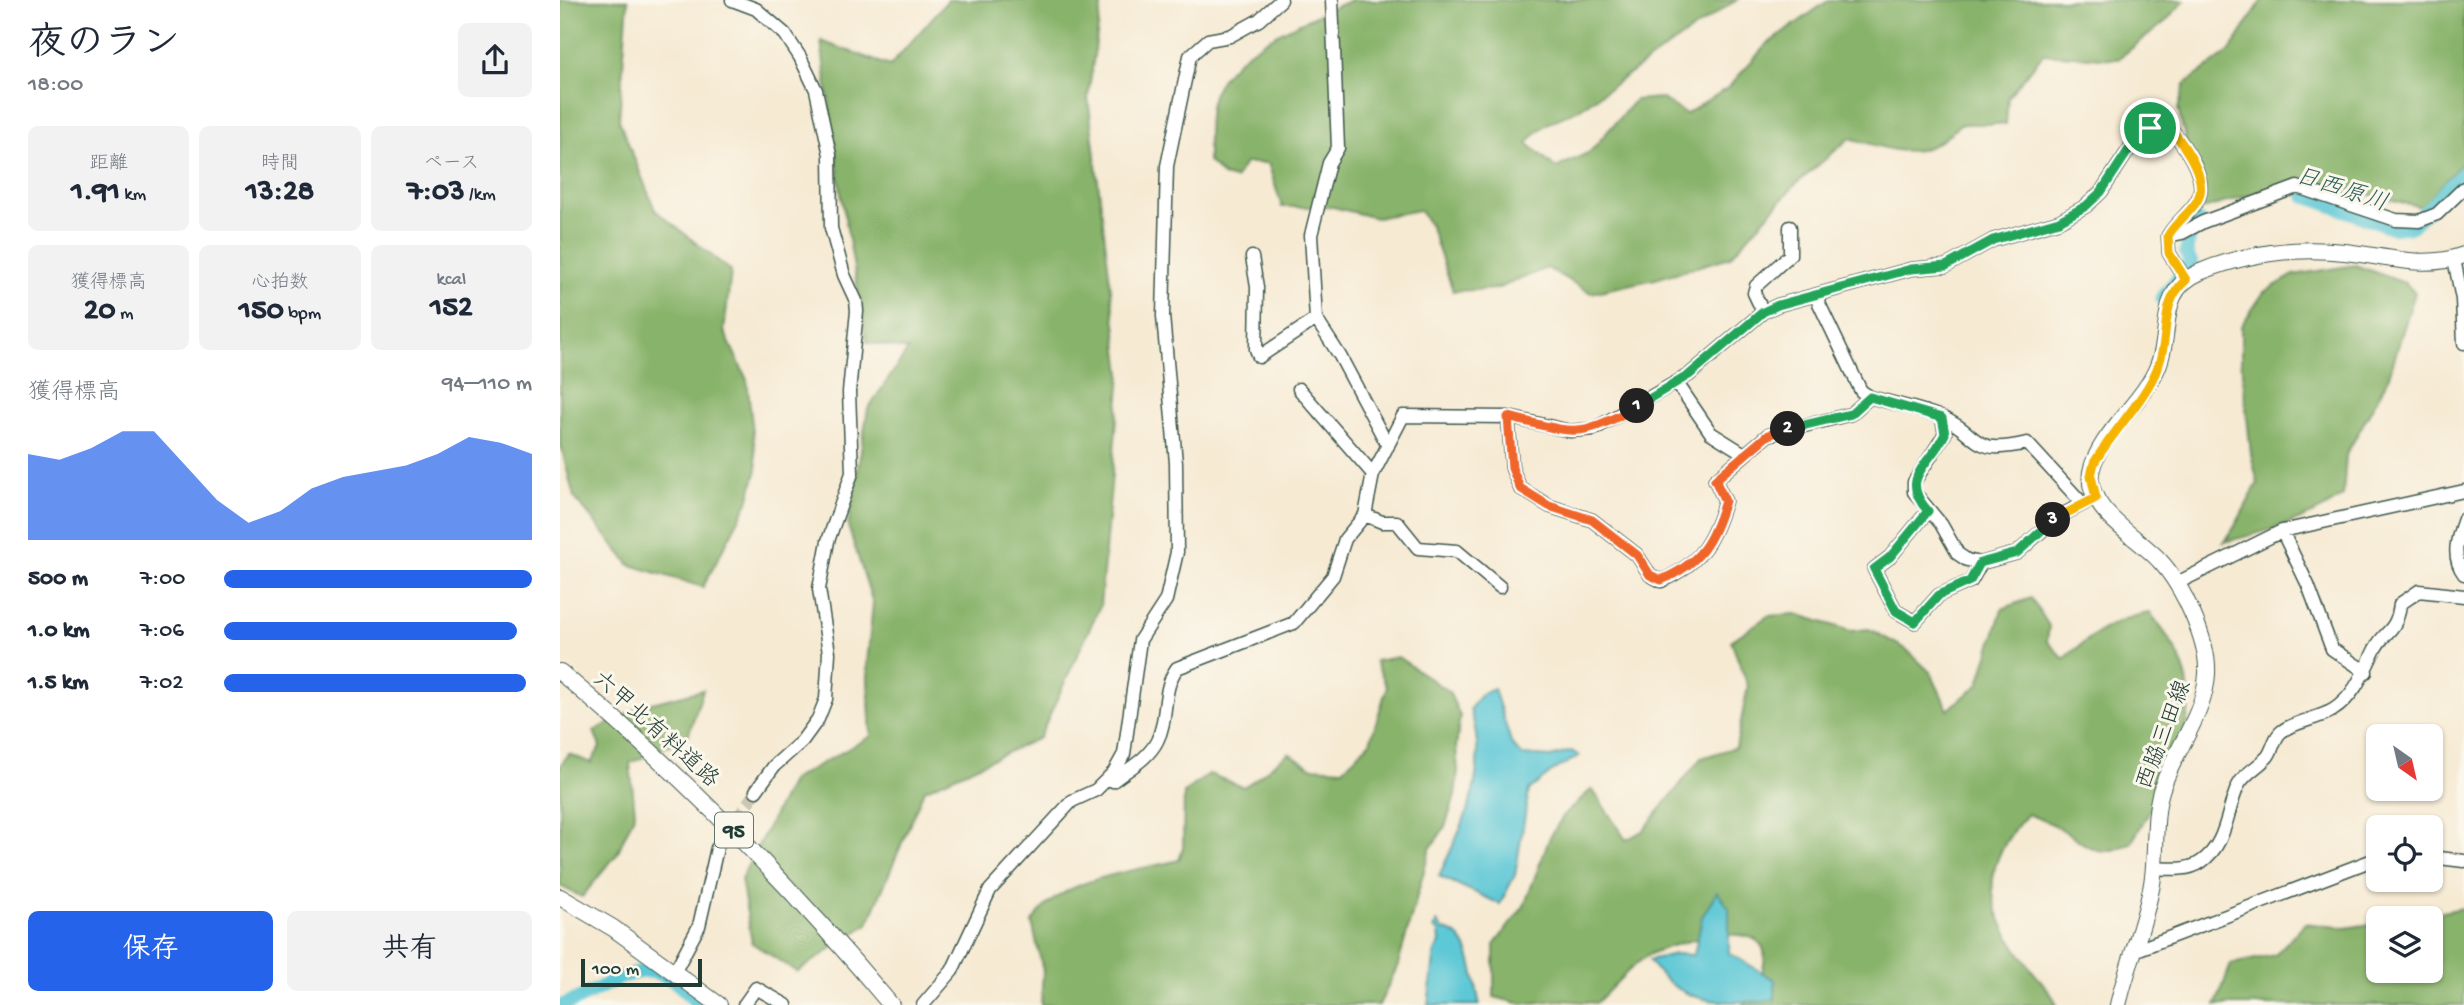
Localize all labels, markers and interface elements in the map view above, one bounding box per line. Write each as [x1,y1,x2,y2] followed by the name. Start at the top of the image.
[458,23,532,97] button: share
[28,24,180,68] text: 夜のラン
[28,72,83,99] text: 18:00
[2120,98,2180,158] pin
[2131,109,2169,147] icon: arrive
[90,153,128,176] text: 距離
[261,153,299,176] text: 時間
[423,153,479,176] text: ペース
[2291,163,2391,220] water label: 日西原川
[71,176,120,211] text: 1.91
[246,176,314,211] text: 13:28
[407,176,465,211] text: 7:03
[120,184,146,207] text: km
[465,184,496,207] text: /km
[436,269,466,292] text: kcal
[71,272,147,295] text: 獲得標高
[251,272,309,295] text: 心拍数
[430,292,473,327] text: 152
[84,295,116,330] text: 20
[239,295,284,330] text: 150
[116,303,134,326] text: m
[284,303,321,326] text: bpm
[442,371,532,398] text: 94–110 m
[28,380,120,407] text: 獲得標高
[1620,388,1654,424] pin: 1
[1633,394,1640,417] text: 1
[1770,412,1806,446] pin: 2
[1783,417,1792,440] text: 2
[2036,503,2070,538] pin: 3
[2048,508,2057,531] text: 3
[28,566,88,593] text: 500 m
[140,566,185,593] text: 7:00
[28,618,90,645] text: 1.0 km
[140,618,184,645] text: 7:06
[586,666,724,794] street label: 六甲北有料道路
[28,670,89,697] text: 1.5 km
[140,670,184,697] text: 7:02
[2131,676,2198,794] street label: 西脇三田線
[2366,724,2443,802] north arrow
[2366,724,2443,983] map controls
[715,812,753,848] road number: 95
[2366,815,2443,892] button: locate
[2366,906,2443,983] button: layers
[28,911,273,991] button: 保存
[287,911,532,991] button: 共有
[581,956,702,988] scale bar
[592,959,639,982] text: 100 m

